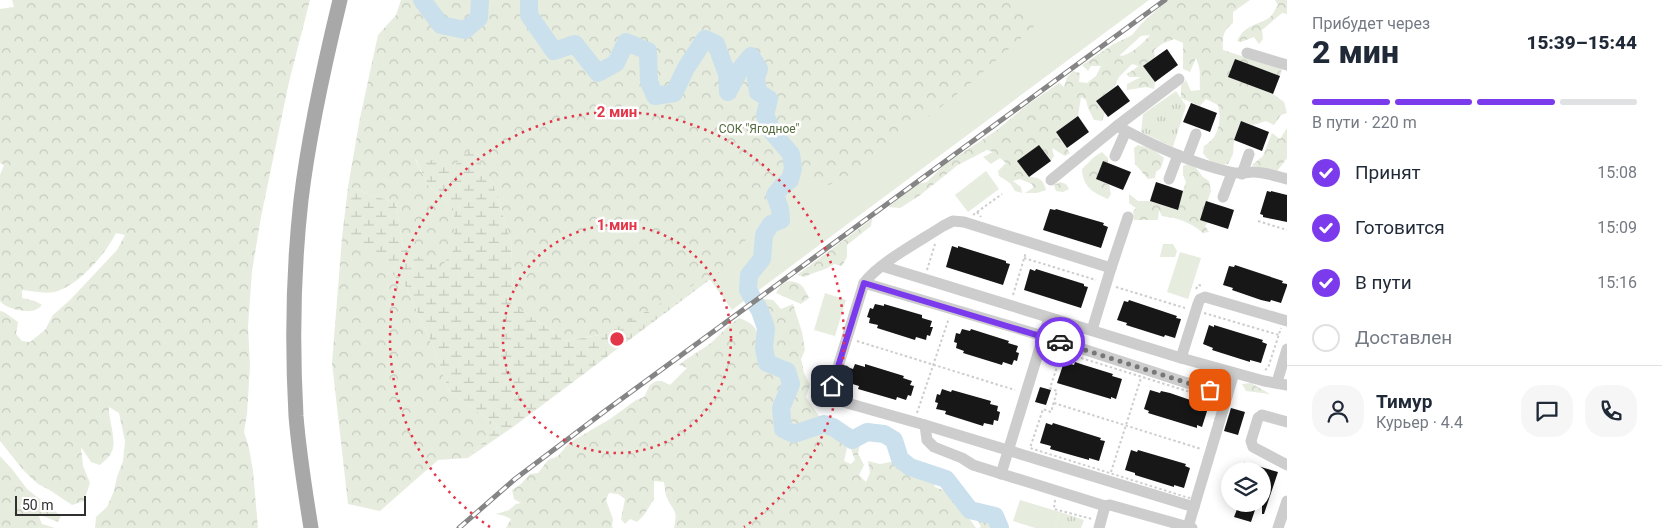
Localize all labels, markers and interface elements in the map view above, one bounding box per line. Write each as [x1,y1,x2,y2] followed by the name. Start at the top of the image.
[1312,14,1430,33] text: Прибудет через
[1526,31,1637,54] text: 15:39–15:44
[1312,33,1399,71] text: 2 мин
[597,103,637,121] text: 2 мин
[1312,113,1417,132] text: В пути · 220 m
[719,122,800,136] park label: СОК "Ягодное"
[1312,159,1340,187] icon: check
[1355,161,1421,184] text: Принят
[1597,163,1637,182] text: 15:08
[1312,214,1340,242] icon: check
[597,216,637,234] text: 1 мин
[1355,216,1445,239] text: Готовится
[1597,218,1637,237] text: 15:09
[1312,269,1340,297] icon: check
[1355,271,1412,294] text: В пути
[1597,273,1637,292] text: 15:16
[1035,317,1085,367] courier
[1355,326,1452,349] text: Доставлен
[1046,328,1074,356] icon: car
[608,330,626,348] centre of rings
[811,365,853,407] pin
[1189,369,1231,411] pin
[818,372,846,400] icon: home
[1196,376,1224,404] icon: bag
[1312,385,1364,437] button: person
[1521,385,1573,437] button: chat
[1585,385,1637,437] button: phone
[1376,390,1432,413] text: Тимур
[1376,413,1463,432] text: Курьер · 4.4
[1221,462,1271,512] map controls
[1221,462,1271,512] button: layers
[15,493,86,516] scale bar
[22,497,54,513] text: 50 m

